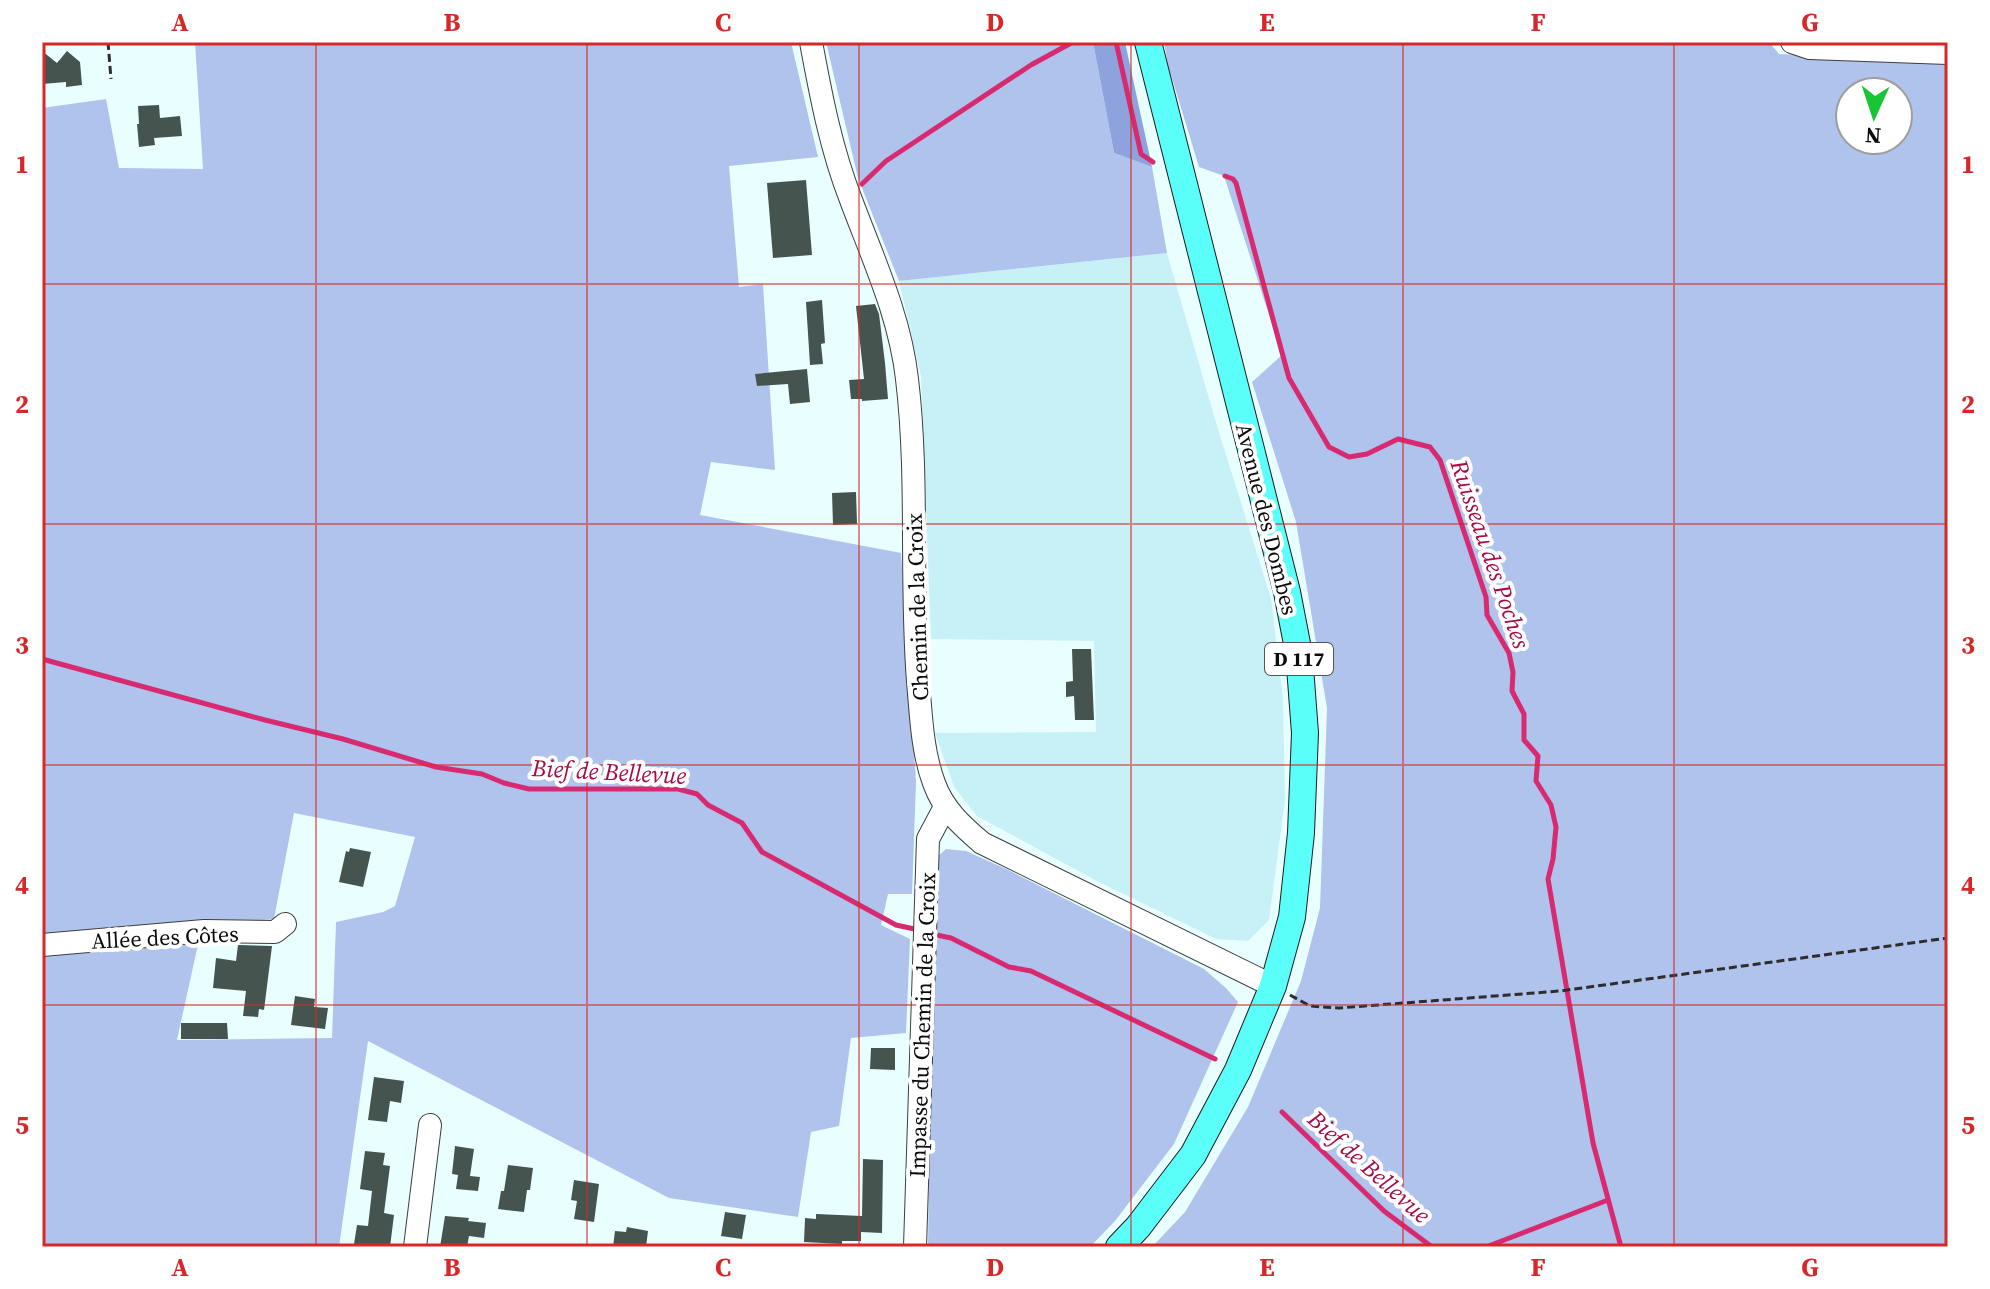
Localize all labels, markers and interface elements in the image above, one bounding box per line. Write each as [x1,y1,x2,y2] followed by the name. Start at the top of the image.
[171,4,189,40] text: A
[444,4,461,40] text: B
[715,4,731,40] text: C
[986,4,1004,40] text: D
[1259,4,1275,40] text: E
[1530,4,1546,40] text: F
[1801,4,1819,40] text: G
[1834,76,1914,156] north arrow
[1864,121,1882,151] text: N
[15,146,29,182] text: 1
[1961,146,1975,182] text: 1
[15,386,29,422] text: 2
[1961,386,1975,422] text: 2
[1229,420,1305,618] street label: Avenue des Dombes
[1442,454,1538,653] water label: Ruisseau des Poches
[899,512,935,701] street label: Chemin de la Croix
[15,627,29,663] text: 3
[1961,627,1975,663] text: 3
[1265,643,1333,675] road number: D 117
[530,751,687,792] water label: Bief de Bellevue
[15,867,29,903] text: 4
[1961,867,1975,903] text: 4
[902,872,942,1178] street label: Impasse du Chemin de la Croix
[91,918,239,956] street label: Allée des Côtes
[1300,1102,1438,1231] water label: Bief de Bellevue
[15,1107,29,1143] text: 5
[1961,1107,1975,1143] text: 5
[171,1249,189,1285] text: A
[444,1249,461,1285] text: B
[715,1249,731,1285] text: C
[986,1249,1004,1285] text: D
[1259,1249,1275,1285] text: E
[1530,1249,1546,1285] text: F
[1801,1249,1819,1285] text: G

